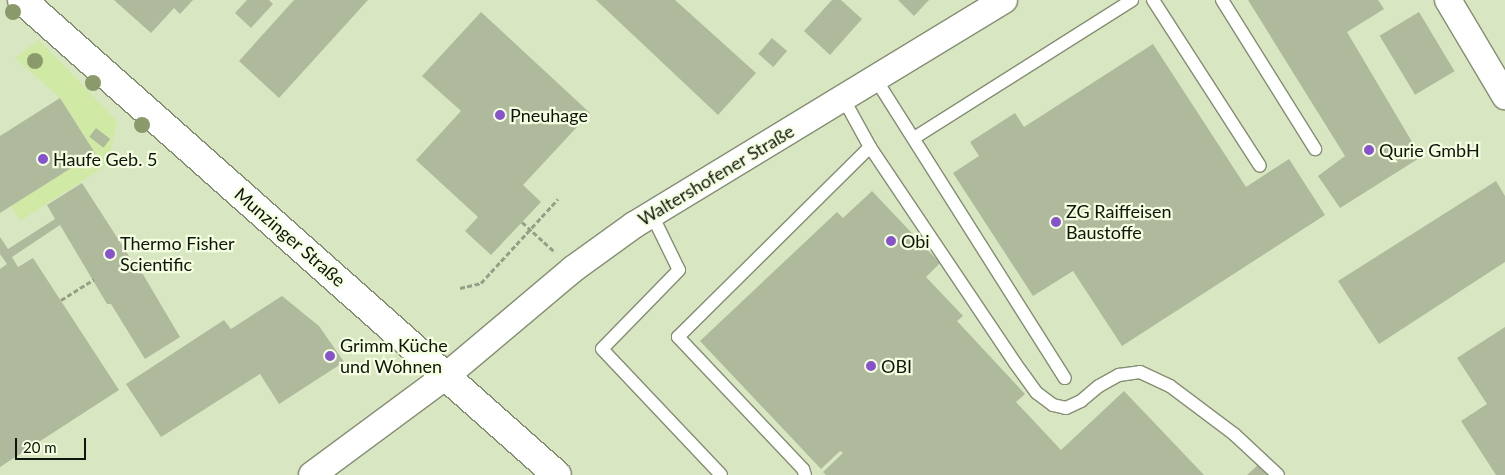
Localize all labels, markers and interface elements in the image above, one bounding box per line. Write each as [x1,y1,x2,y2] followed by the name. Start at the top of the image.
[510,104,588,126] place label: Pneuhage
[494,109,506,121] marker: Pneuhage
[634,120,798,230] street label: Waltershofener Straße
[1379,139,1480,161] place label: Qurie GmbH
[1363,144,1375,156] marker: Qurie GmbH
[53,148,157,170] place label: Haufe Geb. 5
[37,153,49,165] marker: Haufe Geb. 5
[230,183,350,291] street label: Munzinger Straße
[1066,201,1172,243] place label: ZG Raiffeisen Baustoffe
[1050,216,1062,228] marker: ZG Raiffeisen Baustoffe
[901,230,930,252] place label: Obi
[120,233,235,276] place label: Thermo Fisher Scientific
[885,235,897,247] marker: Obi
[104,248,116,260] marker: Thermo Fisher Scientific
[340,335,448,378] place label: Grimm Küche und Wohnen
[324,350,336,362] marker: Grimm Küche und Wohnen
[881,355,912,377] place label: OBI
[865,360,877,372] marker: OBI
[18,428,89,460] scale bar
[23,438,57,456] text: 20 m

